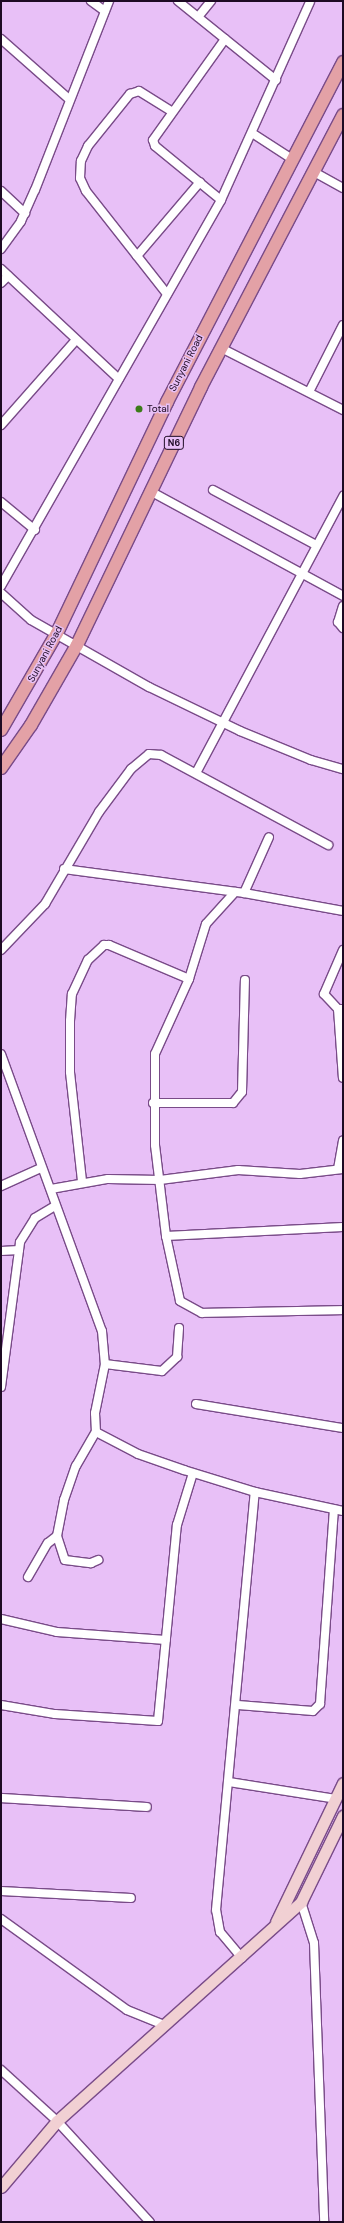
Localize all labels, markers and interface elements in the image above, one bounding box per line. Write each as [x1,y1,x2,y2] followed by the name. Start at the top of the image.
[167,333,205,393] street label: Sunyani Road
[147,403,169,415] place label: Total
[134,404,144,414] marker: Total
[163,436,185,450] road number: N6
[25,624,65,684] street label: Sunyani Road

